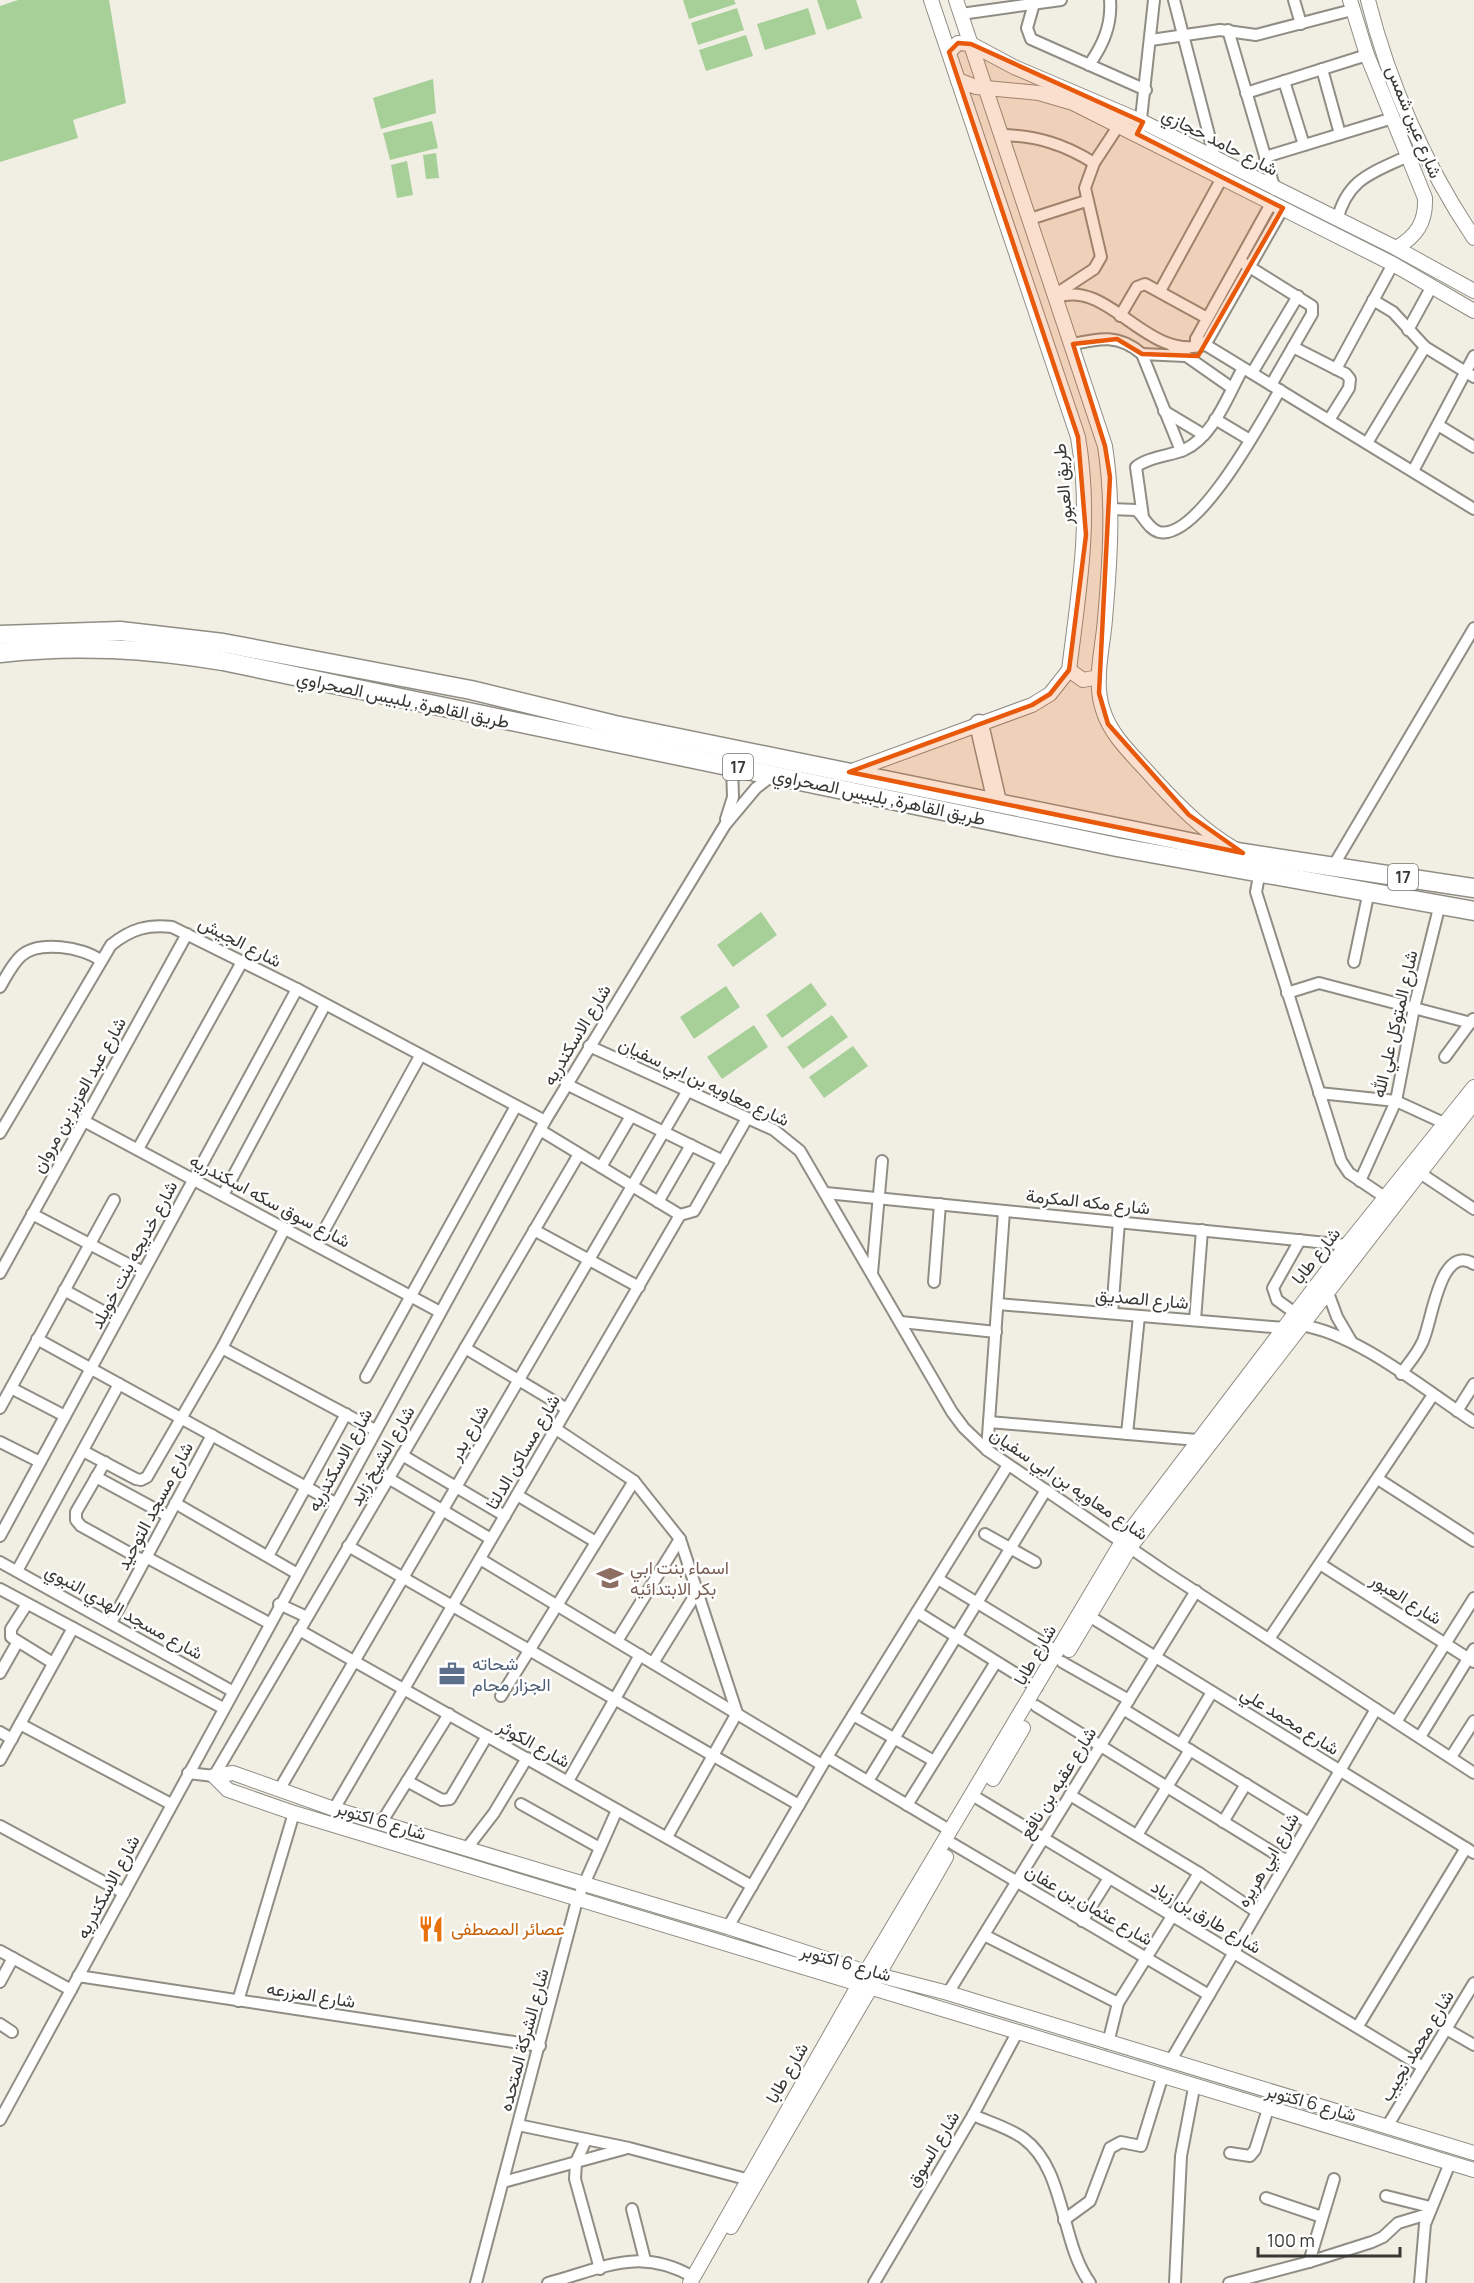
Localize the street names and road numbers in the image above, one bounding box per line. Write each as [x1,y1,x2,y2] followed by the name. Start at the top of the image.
[1380,62,1448,182] street label: شارع عين شمس
[1156,102,1283,184] street label: شارع حامد حجازي
[1046,442,1078,527] street label: طريق العبور
[294,665,512,737] street label: طريق القاهرة, بلبيس الصحراوي
[723,754,753,780] road number: 17
[770,762,988,834] street label: طريق القاهرة, بلبيس الصحراوي
[1388,864,1418,890] road number: 17
[194,910,286,973] street label: شارع الجيش
[1365,948,1427,1101] street label: شارع المتوكل علي الله
[536,979,617,1090] street label: شارع الاسكندريه
[25,1012,132,1177] street label: شارع عبد العزيز بن مروان
[613,1031,794,1135] street label: شارع معاويه بن ابي سفيان
[185,1148,355,1254] street label: شارع سوق سكه اسكندريه
[84,1176,183,1333] street label: شارع خديجه بنت خويلد
[1025,1183,1151,1220] street label: شارع مكه المكرمة
[1285,1222,1346,1289] street label: شارع طابا
[1094,1282,1190,1315] street label: شارع الصديق
[479,1389,566,1514] street label: شارع مساكن الدلتا
[442,1400,495,1466] street label: شارع بدر
[343,1401,420,1511] street label: شارع الشيخ زايد
[301,1404,378,1516] street label: شارع الاسكندريه
[984,1421,1153,1548] street label: شارع معاويه بن ابي سفيان
[110,1437,199,1574] street label: شارع مسجد التوحيد
[39,1558,208,1668] street label: شارع مسجد الهدي النبوي
[1365,1566,1447,1630] street label: شارع العبور
[1007,1620,1062,1690] street label: شارع طابا
[1235,1680,1344,1763] street label: شارع محمد علي
[493,1713,575,1774] street label: شارع الكوثر
[1013,1722,1102,1844] street label: شارع عقبه بن نافع
[332,1795,429,1846] street label: شارع 6 اكتوبر
[1230,1808,1307,1913] street label: شارع ابي هريره
[70,1830,145,1943] street label: شارع الاسكندريه
[1021,1858,1158,1951] street label: شارع عثمان بن عفان
[1146,1874,1266,1959] street label: شارع طارق بن زياد
[797,1937,895,1987] street label: شارع 6 اكتوبر
[492,1966,555,2114] street label: شارع الشركة المتحده
[265,1975,357,2014] street label: شارع المزرعه
[1373,1985,1460,2106] street label: شارع محمد نجيب
[759,2038,814,2108] street label: شارع طابا
[1262,2077,1360,2127] street label: شارع 6 اكتوبر
[900,2106,965,2192] street label: شارع السوق

